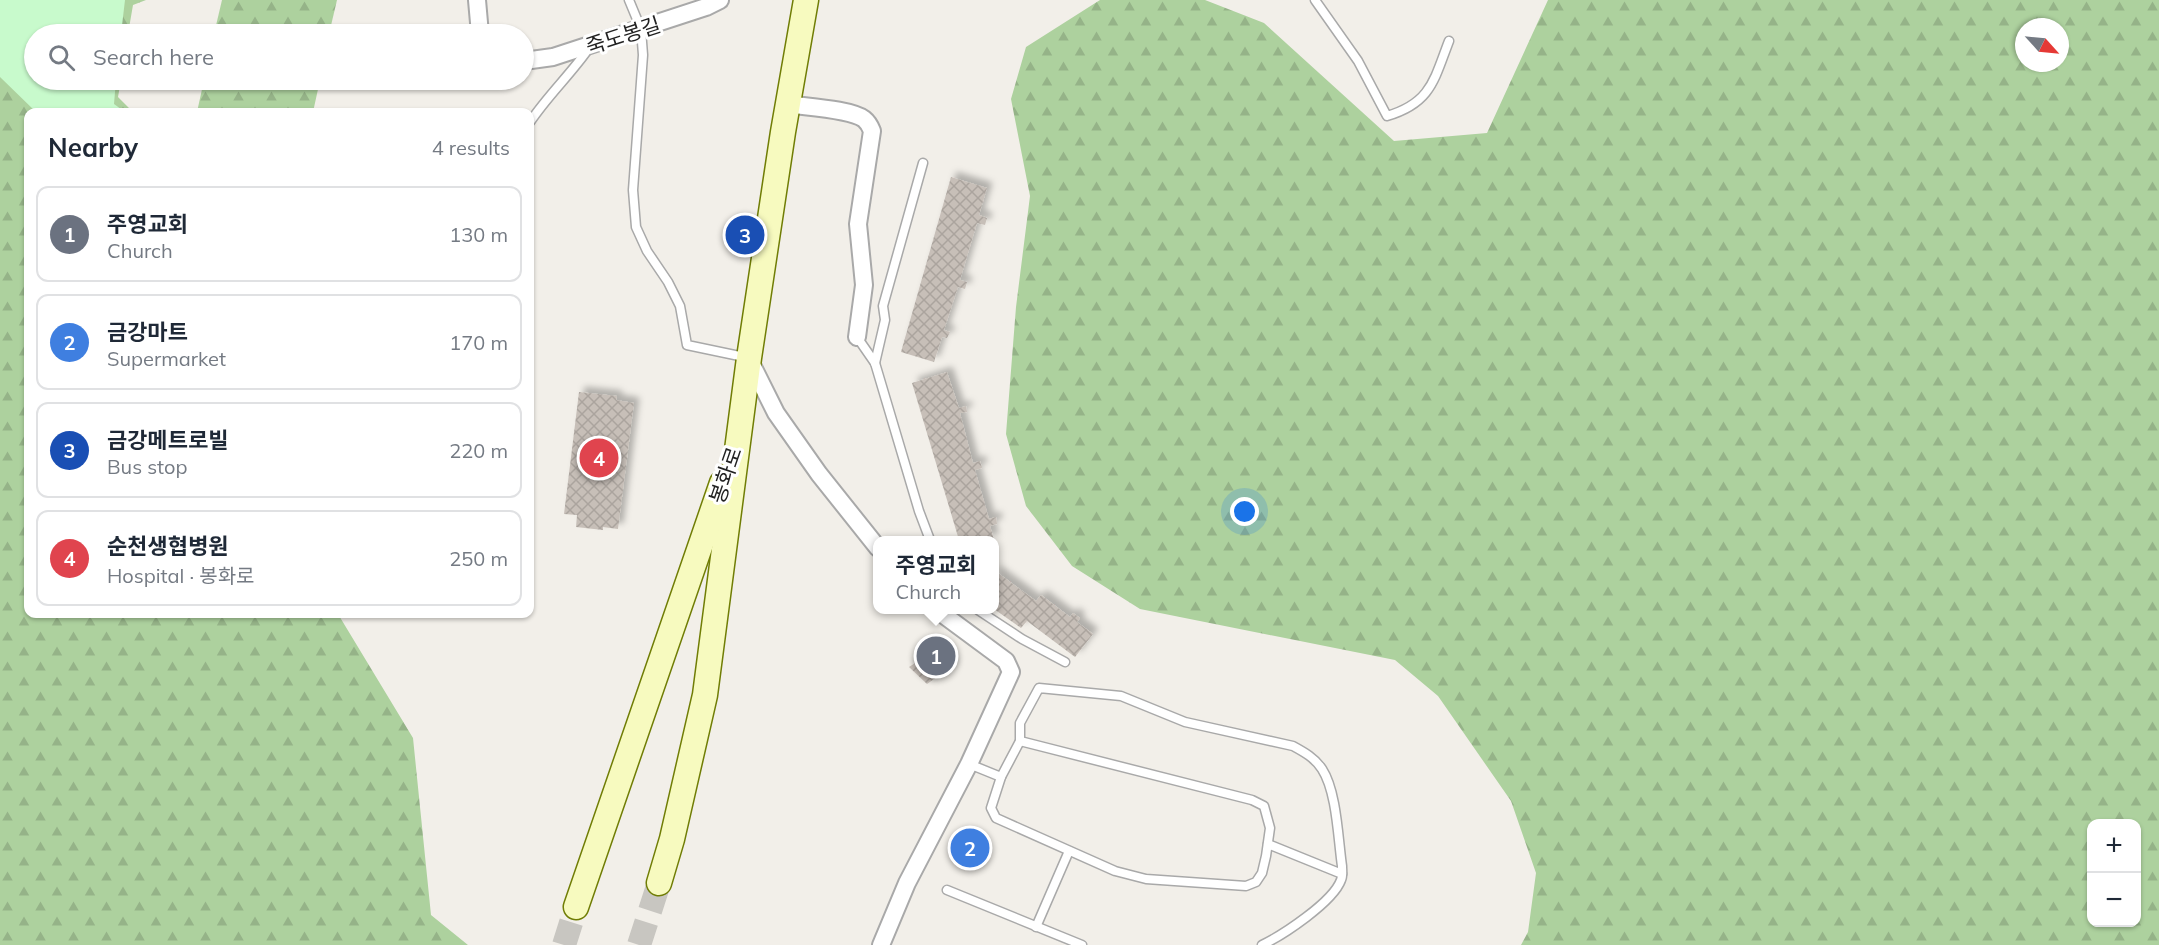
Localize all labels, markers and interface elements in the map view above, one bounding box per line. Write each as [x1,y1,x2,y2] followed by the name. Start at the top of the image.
[582,11,664,59] street label: 죽도봉길
[2015,18,2069,72] north arrow
[24,24,534,90] search box
[45,41,78,74] icon: search
[93,43,214,71] text: Search here
[48,131,138,164] text: Nearby
[432,135,510,160] text: 4 results
[107,210,188,238] text: 주영교회
[726,212,764,258] pin: 3
[64,222,76,247] text: 1
[449,222,508,247] text: 130 m
[107,238,173,263] text: Church
[107,318,188,346] text: 금강마트
[64,330,76,355] text: 2
[449,330,508,355] text: 170 m
[107,346,226,371] text: Supermarket
[107,426,228,454] text: 금강메트로빌
[580,436,618,480] pin: 4
[64,438,76,463] text: 3
[449,438,508,463] text: 220 m
[703,443,747,507] street label: 봉화로
[107,454,187,479] text: Bus stop
[1230,497,1259,526] your location
[107,532,228,560] text: 순천생협병원
[873,536,999,614] popup
[64,546,76,571] text: 4
[449,546,508,571] text: 250 m
[896,551,976,579] text: 주영교회
[107,563,254,588] text: Hospital · 봉화로
[896,579,961,604] text: Church
[916,634,956,678] pin: 1
[2087,819,2141,927] map controls
[2087,819,2141,873] button: +
[950,826,990,870] pin: 2
[2087,873,2141,927] button: −

